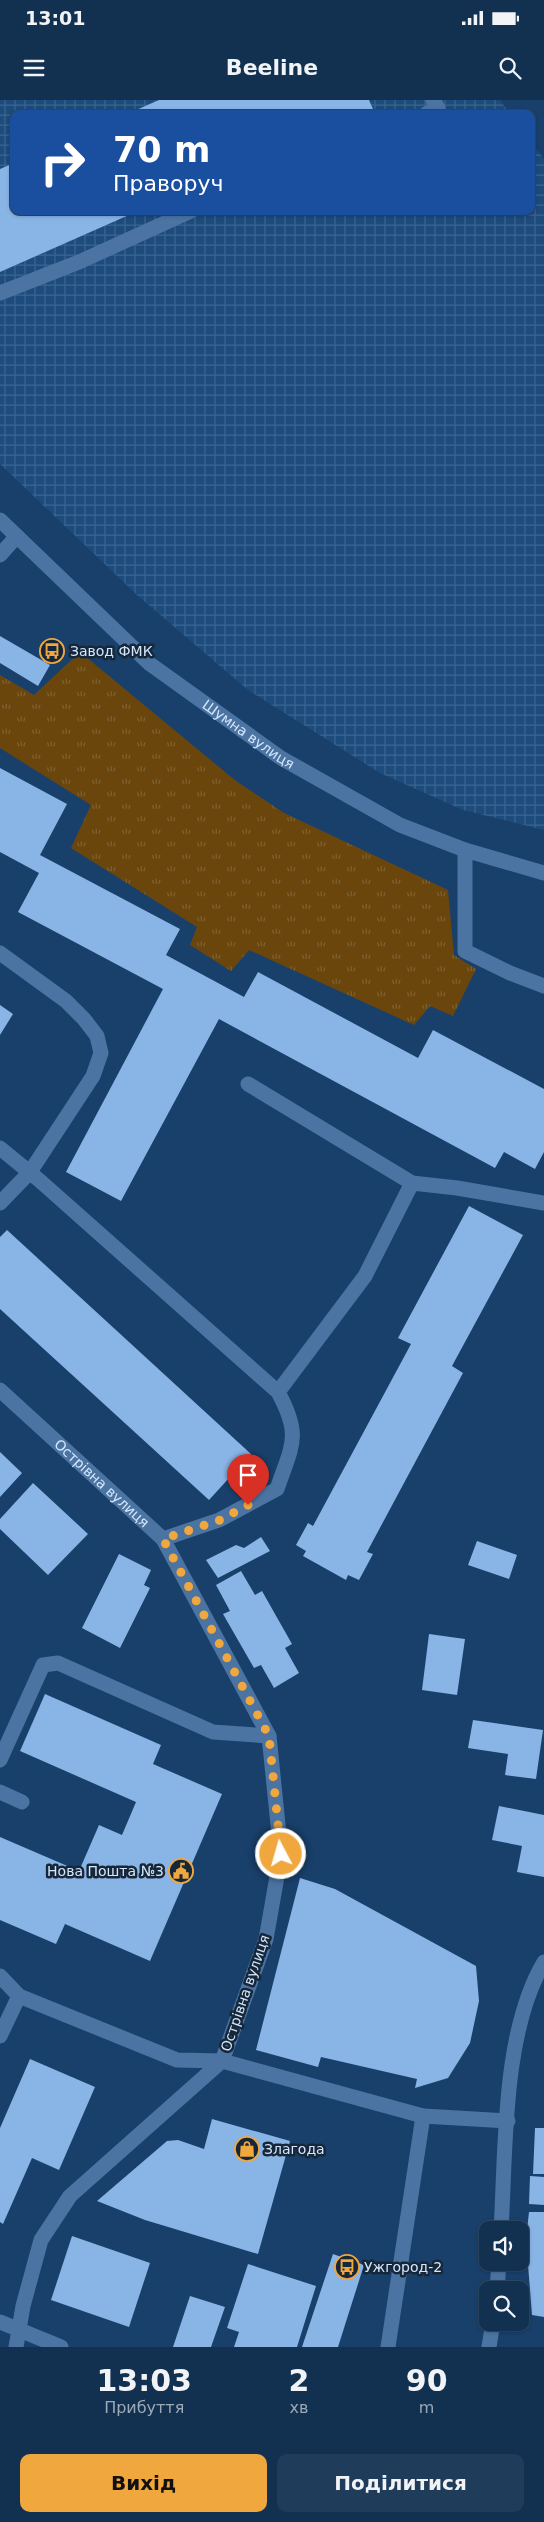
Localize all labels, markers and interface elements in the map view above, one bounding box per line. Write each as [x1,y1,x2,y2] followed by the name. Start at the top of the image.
[25,7,85,29] text: 13:01
[20,54,48,82] icon: menu
[496,54,524,82] icon: search
[226,55,318,80] text: Beeline
[30,130,95,195] icon: right
[113,130,210,170] text: 70 m
[113,171,223,196] text: Праворуч
[39,638,65,664] bus stop icon: Завод ФМК
[70,643,153,659] place label: Завод ФМК
[200,696,297,772] street label: Шумна вулиця
[51,1436,153,1530] street label: Острівна вулиця
[227,1454,269,1505] pin
[234,1461,262,1489] icon: arrive
[254,1827,306,1879] position arrow
[168,1858,194,1884] public building icon: Нова Пошта №3
[47,1863,164,1879] place label: Нова Пошта №3
[217,1932,273,2054] street label: Острівна вулиця
[234,2136,260,2162] shop icon: Злагода
[264,2141,325,2157] place label: Злагода
[479,2221,529,2331] map controls
[479,2221,529,2271] button: sound
[334,2254,360,2280] bus stop icon: Ужгород-2
[364,2259,442,2275] place label: Ужгород-2
[479,2281,529,2331] button: search
[96,2363,192,2398] text: 13:03
[288,2363,309,2398] text: 2
[406,2363,448,2398] text: 90
[104,2398,184,2417] text: Прибуття
[289,2398,308,2417] text: хв
[419,2398,434,2417] text: m
[20,2454,267,2512] button: Вихід
[277,2454,524,2512] button: Поділитися

